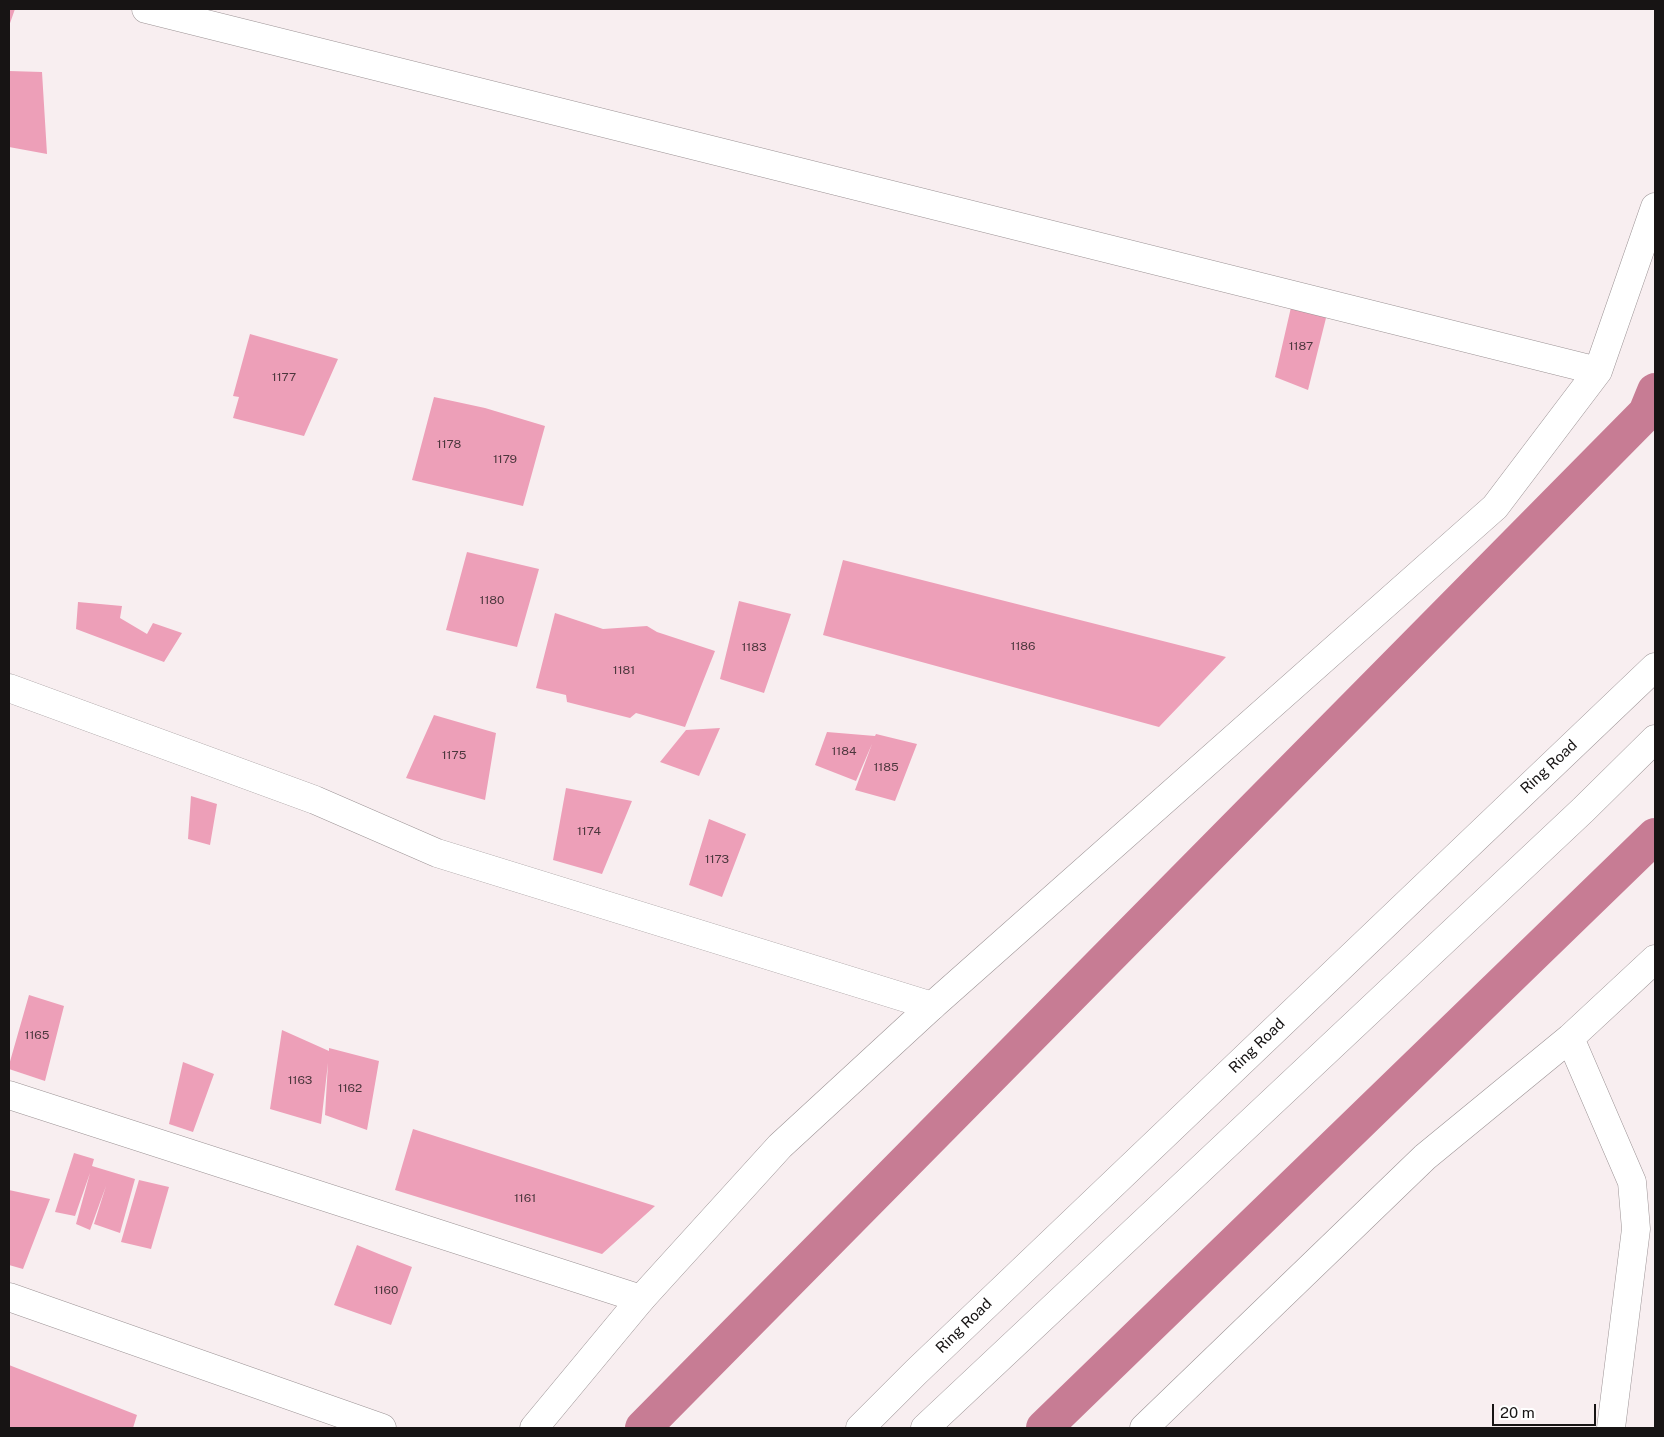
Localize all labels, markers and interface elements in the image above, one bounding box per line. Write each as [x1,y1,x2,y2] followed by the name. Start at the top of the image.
[1289,339,1313,353] house number: 1187
[272,370,296,384] house number: 1177
[437,437,461,451] house number: 1178
[493,452,517,466] house number: 1179
[480,593,504,607] house number: 1180
[1011,639,1035,653] house number: 1186
[741,640,767,654] house number: 1183
[613,663,635,677] house number: 1181
[1517,736,1581,798] street label: Ring Road
[831,744,857,758] house number: 1184
[442,748,466,762] house number: 1175
[873,760,899,774] house number: 1185
[577,824,601,838] house number: 1174
[705,852,729,866] house number: 1173
[1225,1015,1289,1077] street label: Ring Road
[25,1028,49,1042] house number: 1165
[288,1073,312,1087] house number: 1163
[338,1081,362,1095] house number: 1162
[514,1191,536,1205] house number: 1161
[374,1283,398,1297] house number: 1160
[932,1295,996,1357] street label: Ring Road
[1494,1394,1598,1426] scale bar
[1500,1404,1535,1421] text: 20 m

